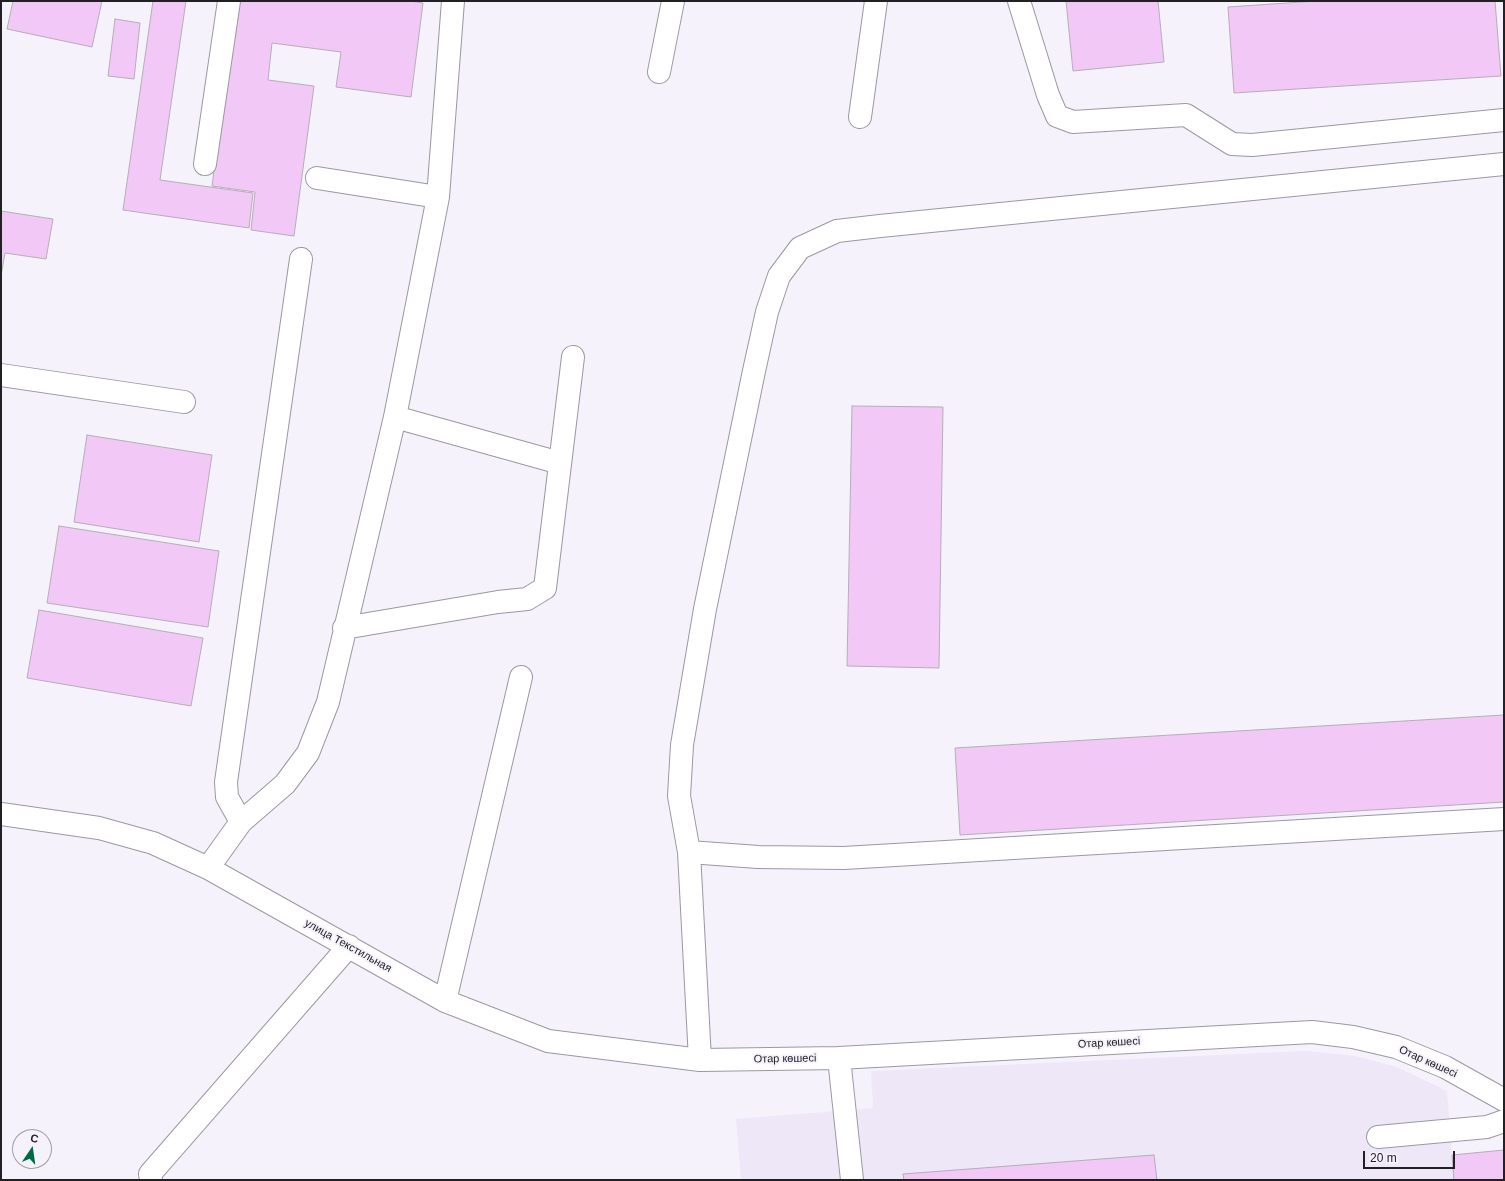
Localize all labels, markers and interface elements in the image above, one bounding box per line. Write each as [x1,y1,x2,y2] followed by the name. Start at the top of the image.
[302,917,394,975] street label: улица Текстильная
[1077,1035,1141,1051] street label: Отар көшесі
[1397,1043,1459,1081] street label: Отар көшесі
[754,1052,816,1066] street label: Отар көшесі
[12,1129,52,1169] north arrow
[29,1132,40,1145] text: С
[1365,1143,1457,1169] scale bar
[1370,1151,1397,1165] text: 20 m

